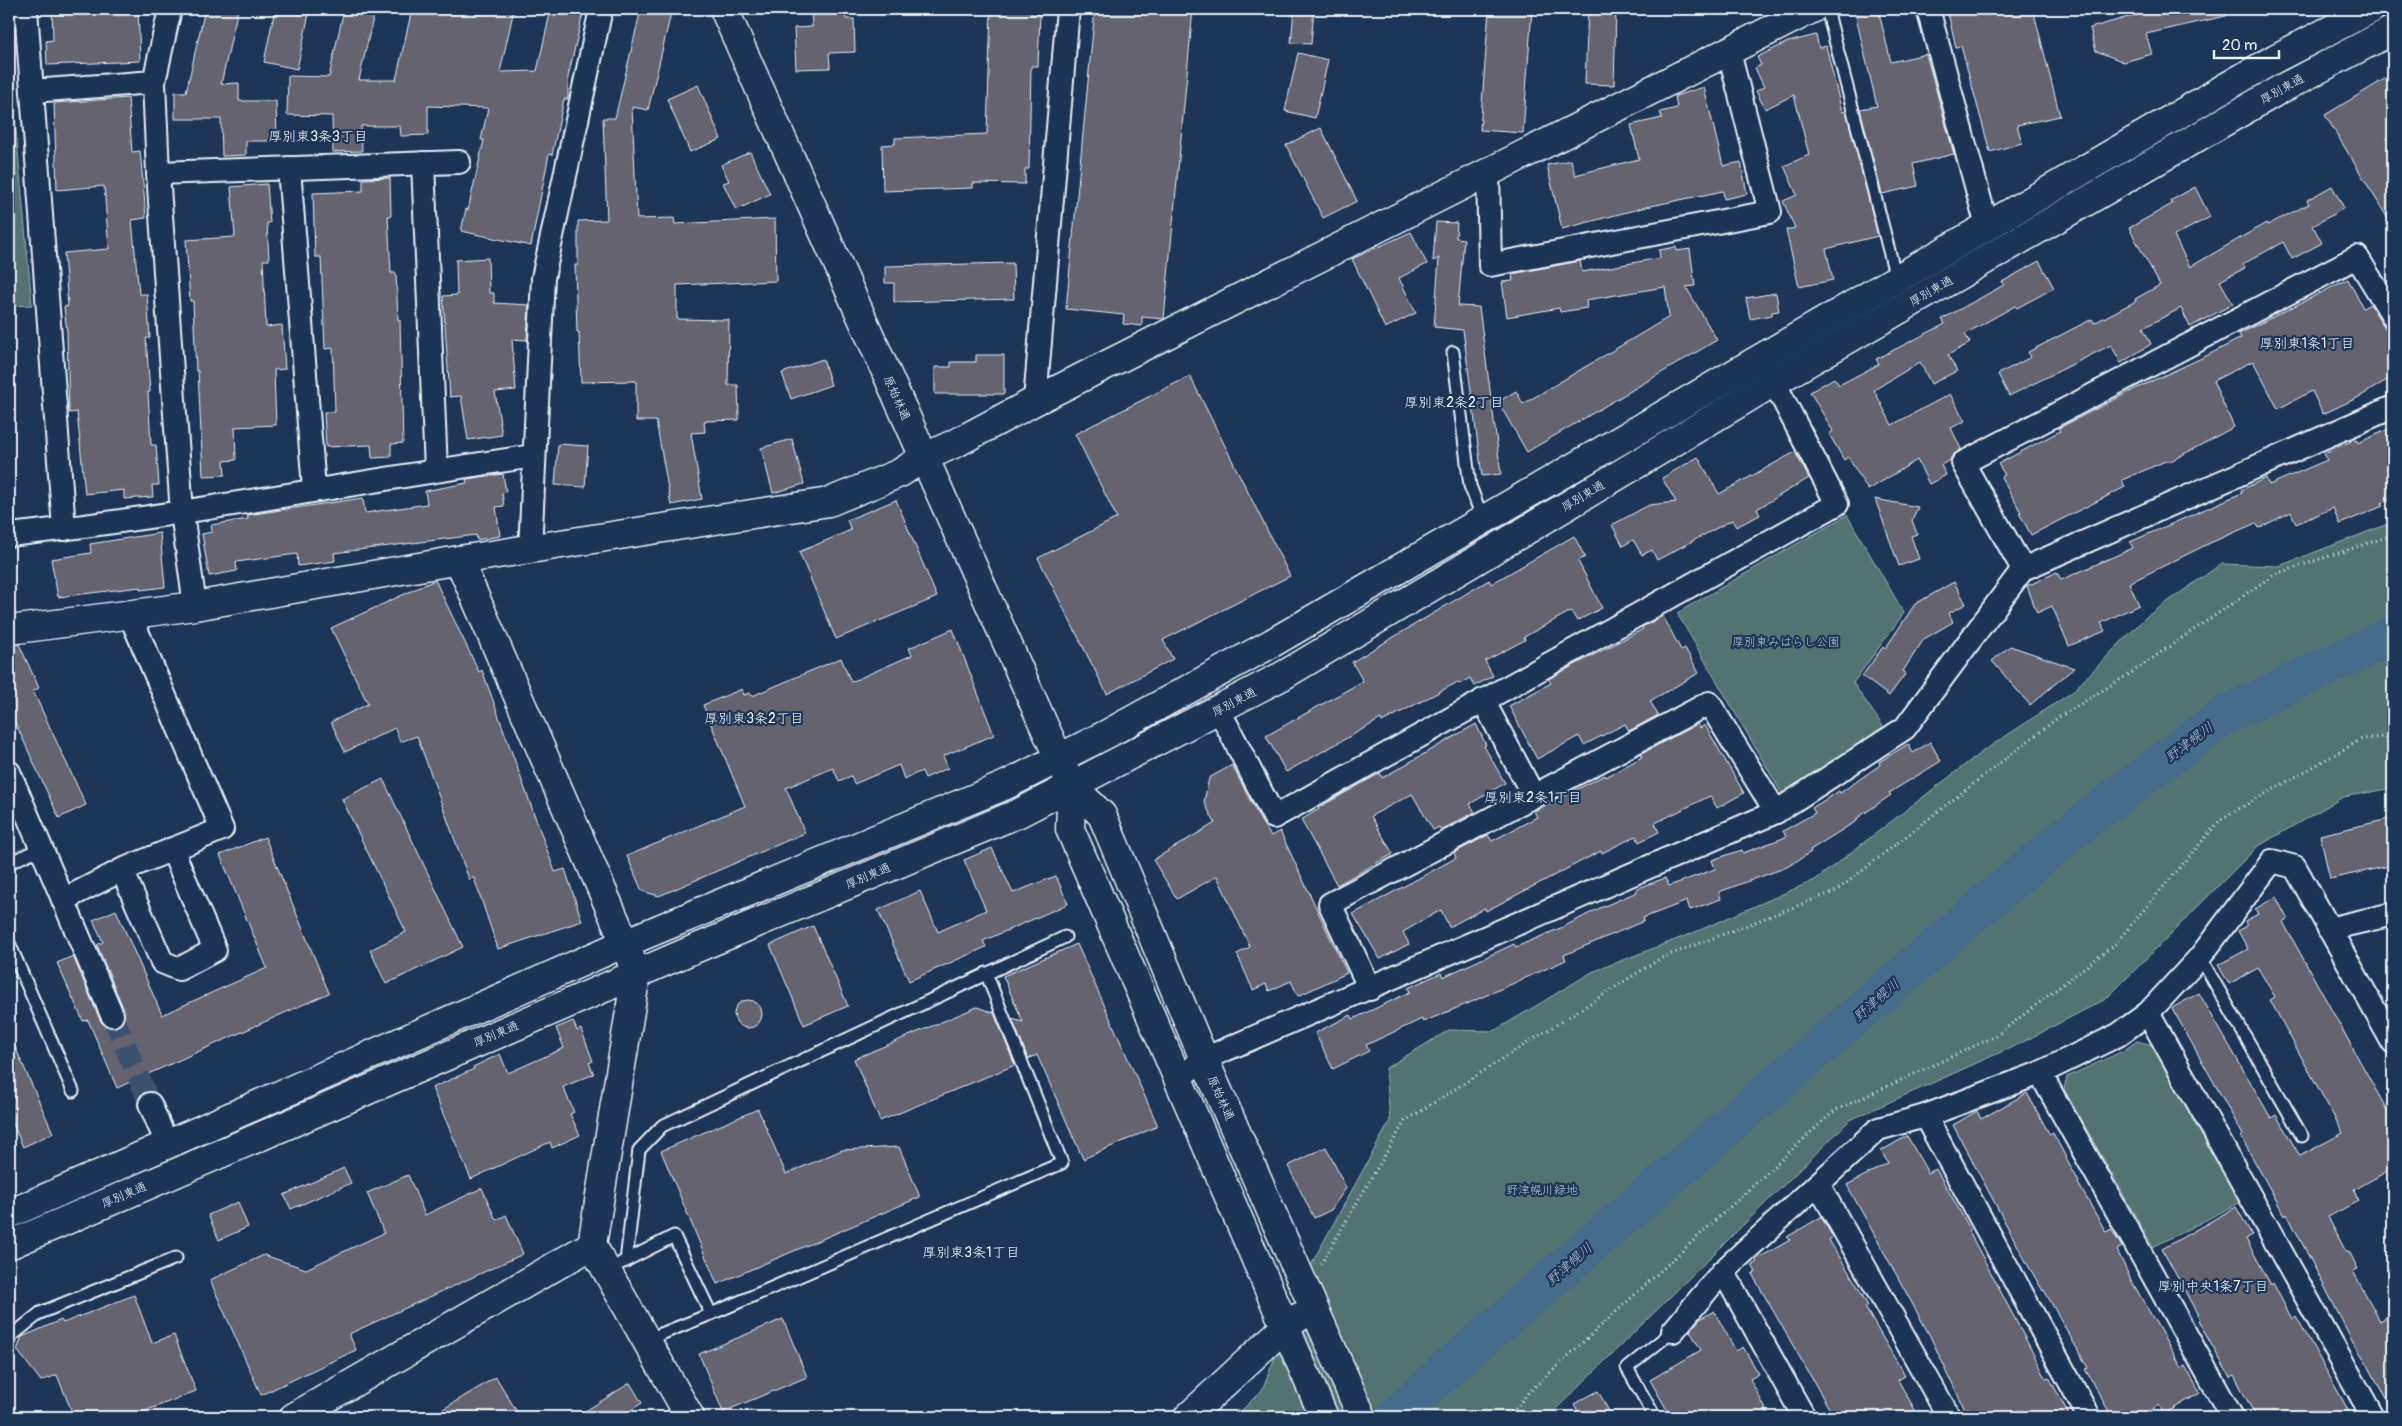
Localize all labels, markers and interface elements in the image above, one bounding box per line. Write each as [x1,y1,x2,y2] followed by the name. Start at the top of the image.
[2214,28,2280,60] scale bar
[2222,36,2257,55] text: 20 m
[2258,71,2307,108] street label: 厚別東通
[268,128,368,145] district label: 厚別東3条3丁目
[1907,273,1956,310] street label: 厚別東通
[2260,335,2354,352] district label: 厚別東1条1丁目
[880,373,913,423] street label: 原始林通
[1404,394,1504,411] district label: 厚別東2条2丁目
[1559,478,1608,515] street label: 厚別東通
[1732,635,1840,650] park label: 厚別東みはらし公園
[1210,685,1259,720] street label: 厚別東通
[704,710,804,727] district label: 厚別東3条2丁目
[2162,719,2217,766] water label: 野津幌川
[1484,789,1582,806] district label: 厚別東2条1丁目
[843,860,893,893] street label: 厚別東通
[1850,976,1903,1025] water label: 野津幌川
[471,1018,521,1051] street label: 厚別東通
[1204,1073,1237,1123] street label: 原始林通
[99,1179,149,1212] street label: 厚別東通
[1506,1183,1578,1198] park label: 野津幌川緑地
[1543,1240,1596,1289] water label: 野津幌川
[922,1244,1020,1261] district label: 厚別東3条1丁目
[2158,1278,2268,1295] district label: 厚別中央1条7丁目

